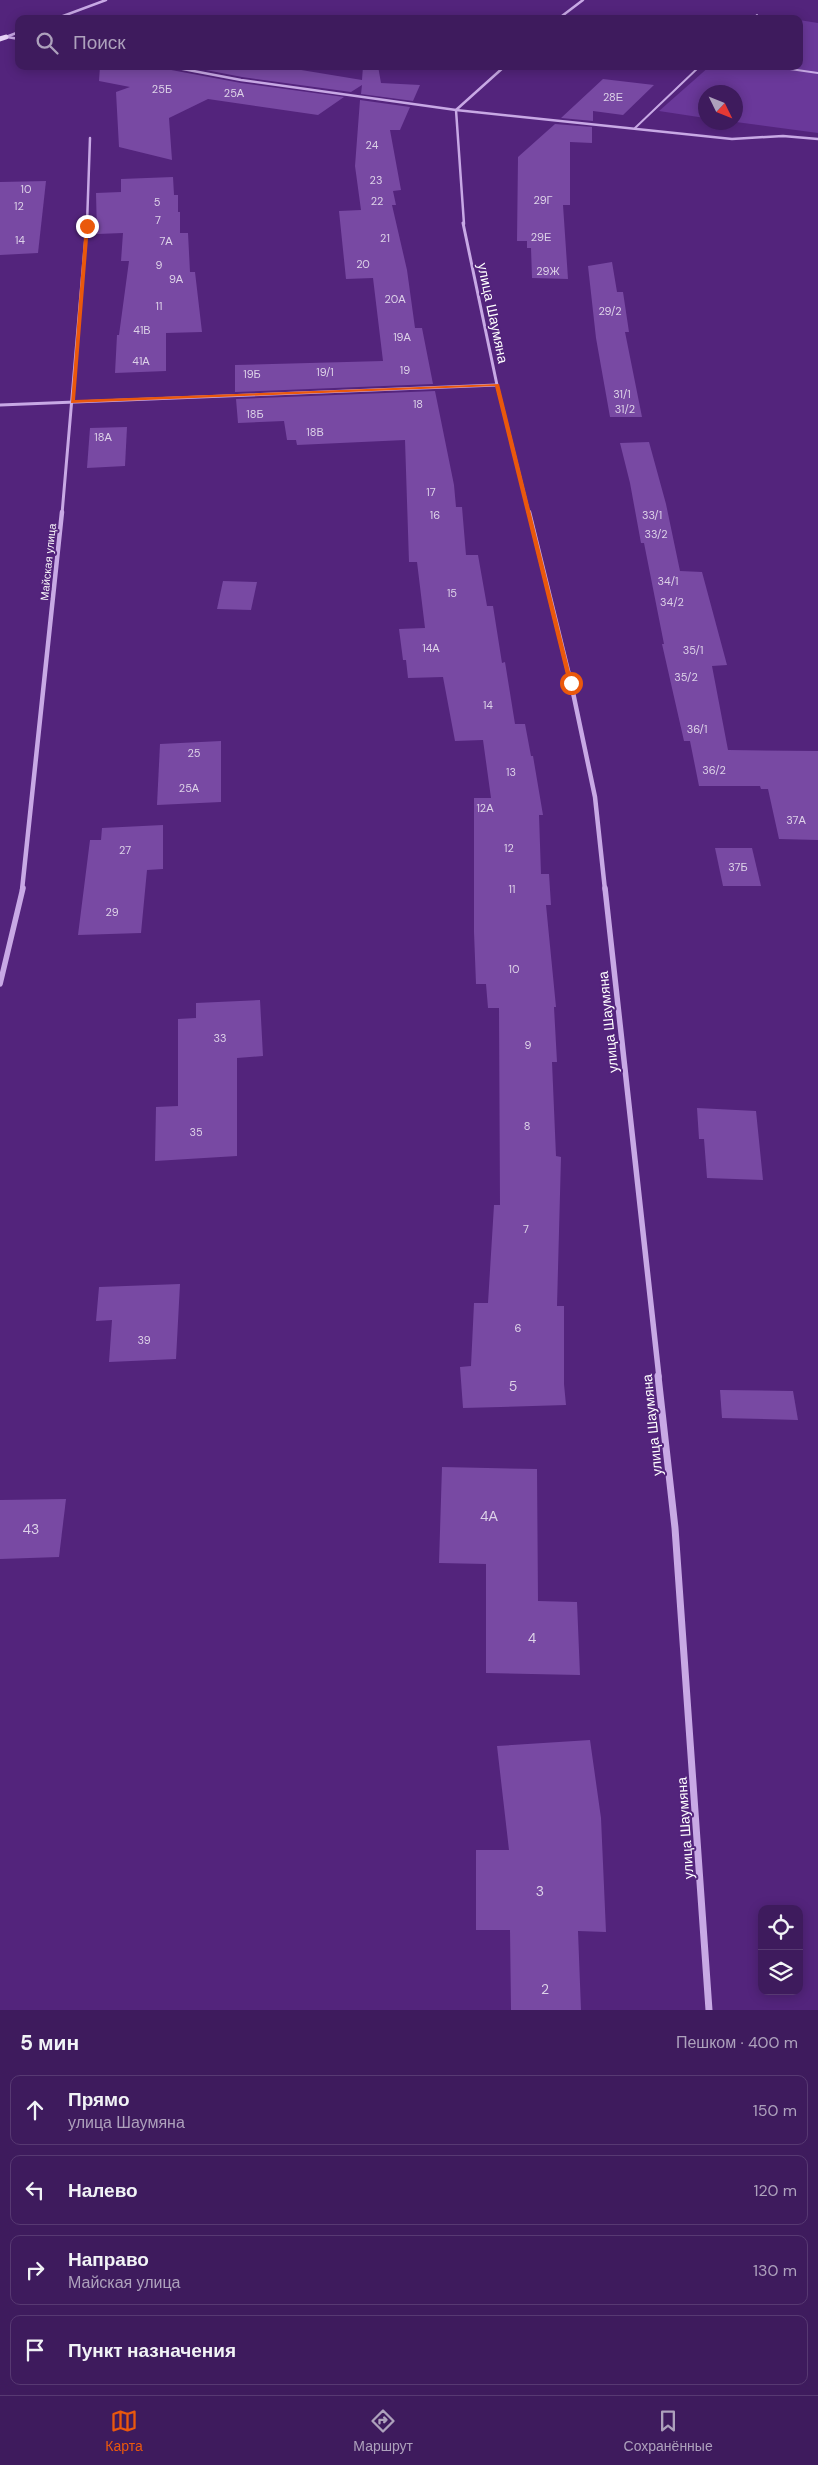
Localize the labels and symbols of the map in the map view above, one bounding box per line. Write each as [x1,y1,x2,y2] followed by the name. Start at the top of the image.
[152,82,172,96] house number: 25Б
[698,85,743,130] north arrow
[224,86,245,100] house number: 25А
[603,90,623,104] house number: 28Е
[366,138,379,152] house number: 24
[370,173,382,187] house number: 23
[21,182,31,196] house number: 10
[533,193,553,207] house number: 29Г
[371,194,383,208] house number: 22
[154,195,161,209] house number: 5
[14,199,24,213] house number: 12
[155,213,161,227] house number: 7
[76,215,99,238] route end
[531,230,551,244] house number: 29Е
[380,231,390,245] house number: 21
[15,233,25,247] house number: 14
[159,234,173,248] house number: 7А
[356,257,370,271] house number: 20
[156,258,163,272] house number: 9
[474,261,512,365] street label: улица Шаумяна
[536,264,560,278] house number: 29Ж
[169,272,184,286] house number: 9А
[384,292,406,306] house number: 20А
[156,299,162,313] house number: 11
[598,304,622,318] house number: 29/2
[133,323,151,337] house number: 41В
[393,330,411,344] house number: 19А
[132,354,150,368] house number: 41А
[400,363,410,377] house number: 19
[316,365,334,379] house number: 19/1
[243,367,261,381] house number: 19Б
[613,387,631,401] house number: 31/1
[413,397,423,411] house number: 18
[615,402,635,416] house number: 31/2
[246,407,264,421] house number: 18Б
[306,425,324,439] house number: 18В
[94,430,112,444] house number: 18А
[426,485,436,499] house number: 17
[430,508,440,522] house number: 16
[642,508,662,522] house number: 33/1
[37,522,59,601] street label: Майская улица
[644,527,668,541] house number: 33/2
[658,574,678,588] house number: 34/1
[447,586,457,600] house number: 15
[660,595,684,609] house number: 34/2
[422,641,440,655] house number: 14А
[683,643,703,657] house number: 35/1
[674,670,698,684] house number: 35/2
[560,672,583,695] route start
[483,698,493,712] house number: 14
[687,722,707,736] house number: 36/1
[187,746,201,760] house number: 25
[702,763,726,777] house number: 36/2
[506,765,516,779] house number: 13
[179,781,200,795] house number: 25А
[476,801,494,815] house number: 12А
[786,813,806,827] house number: 37А
[504,841,514,855] house number: 12
[119,843,131,857] house number: 27
[728,860,748,874] house number: 37Б
[509,882,515,896] house number: 11
[105,905,119,919] house number: 29
[509,962,519,976] house number: 10
[594,970,622,1074] street label: улица Шаумяна
[213,1031,227,1045] house number: 33
[525,1038,532,1052] house number: 9
[524,1119,530,1133] house number: 8
[189,1125,203,1139] house number: 35
[523,1222,529,1236] house number: 7
[515,1321,522,1335] house number: 6
[137,1333,151,1347] house number: 39
[638,1373,666,1477] street label: улица Шаумяна
[509,1377,517,1395] house number: 5
[480,1507,499,1525] house number: 4А
[23,1520,39,1538] house number: 43
[528,1629,537,1647] house number: 4
[672,1776,698,1880] street label: улица Шаумяна
[536,1882,544,1900] house number: 3
[541,1980,549,1998] house number: 2

